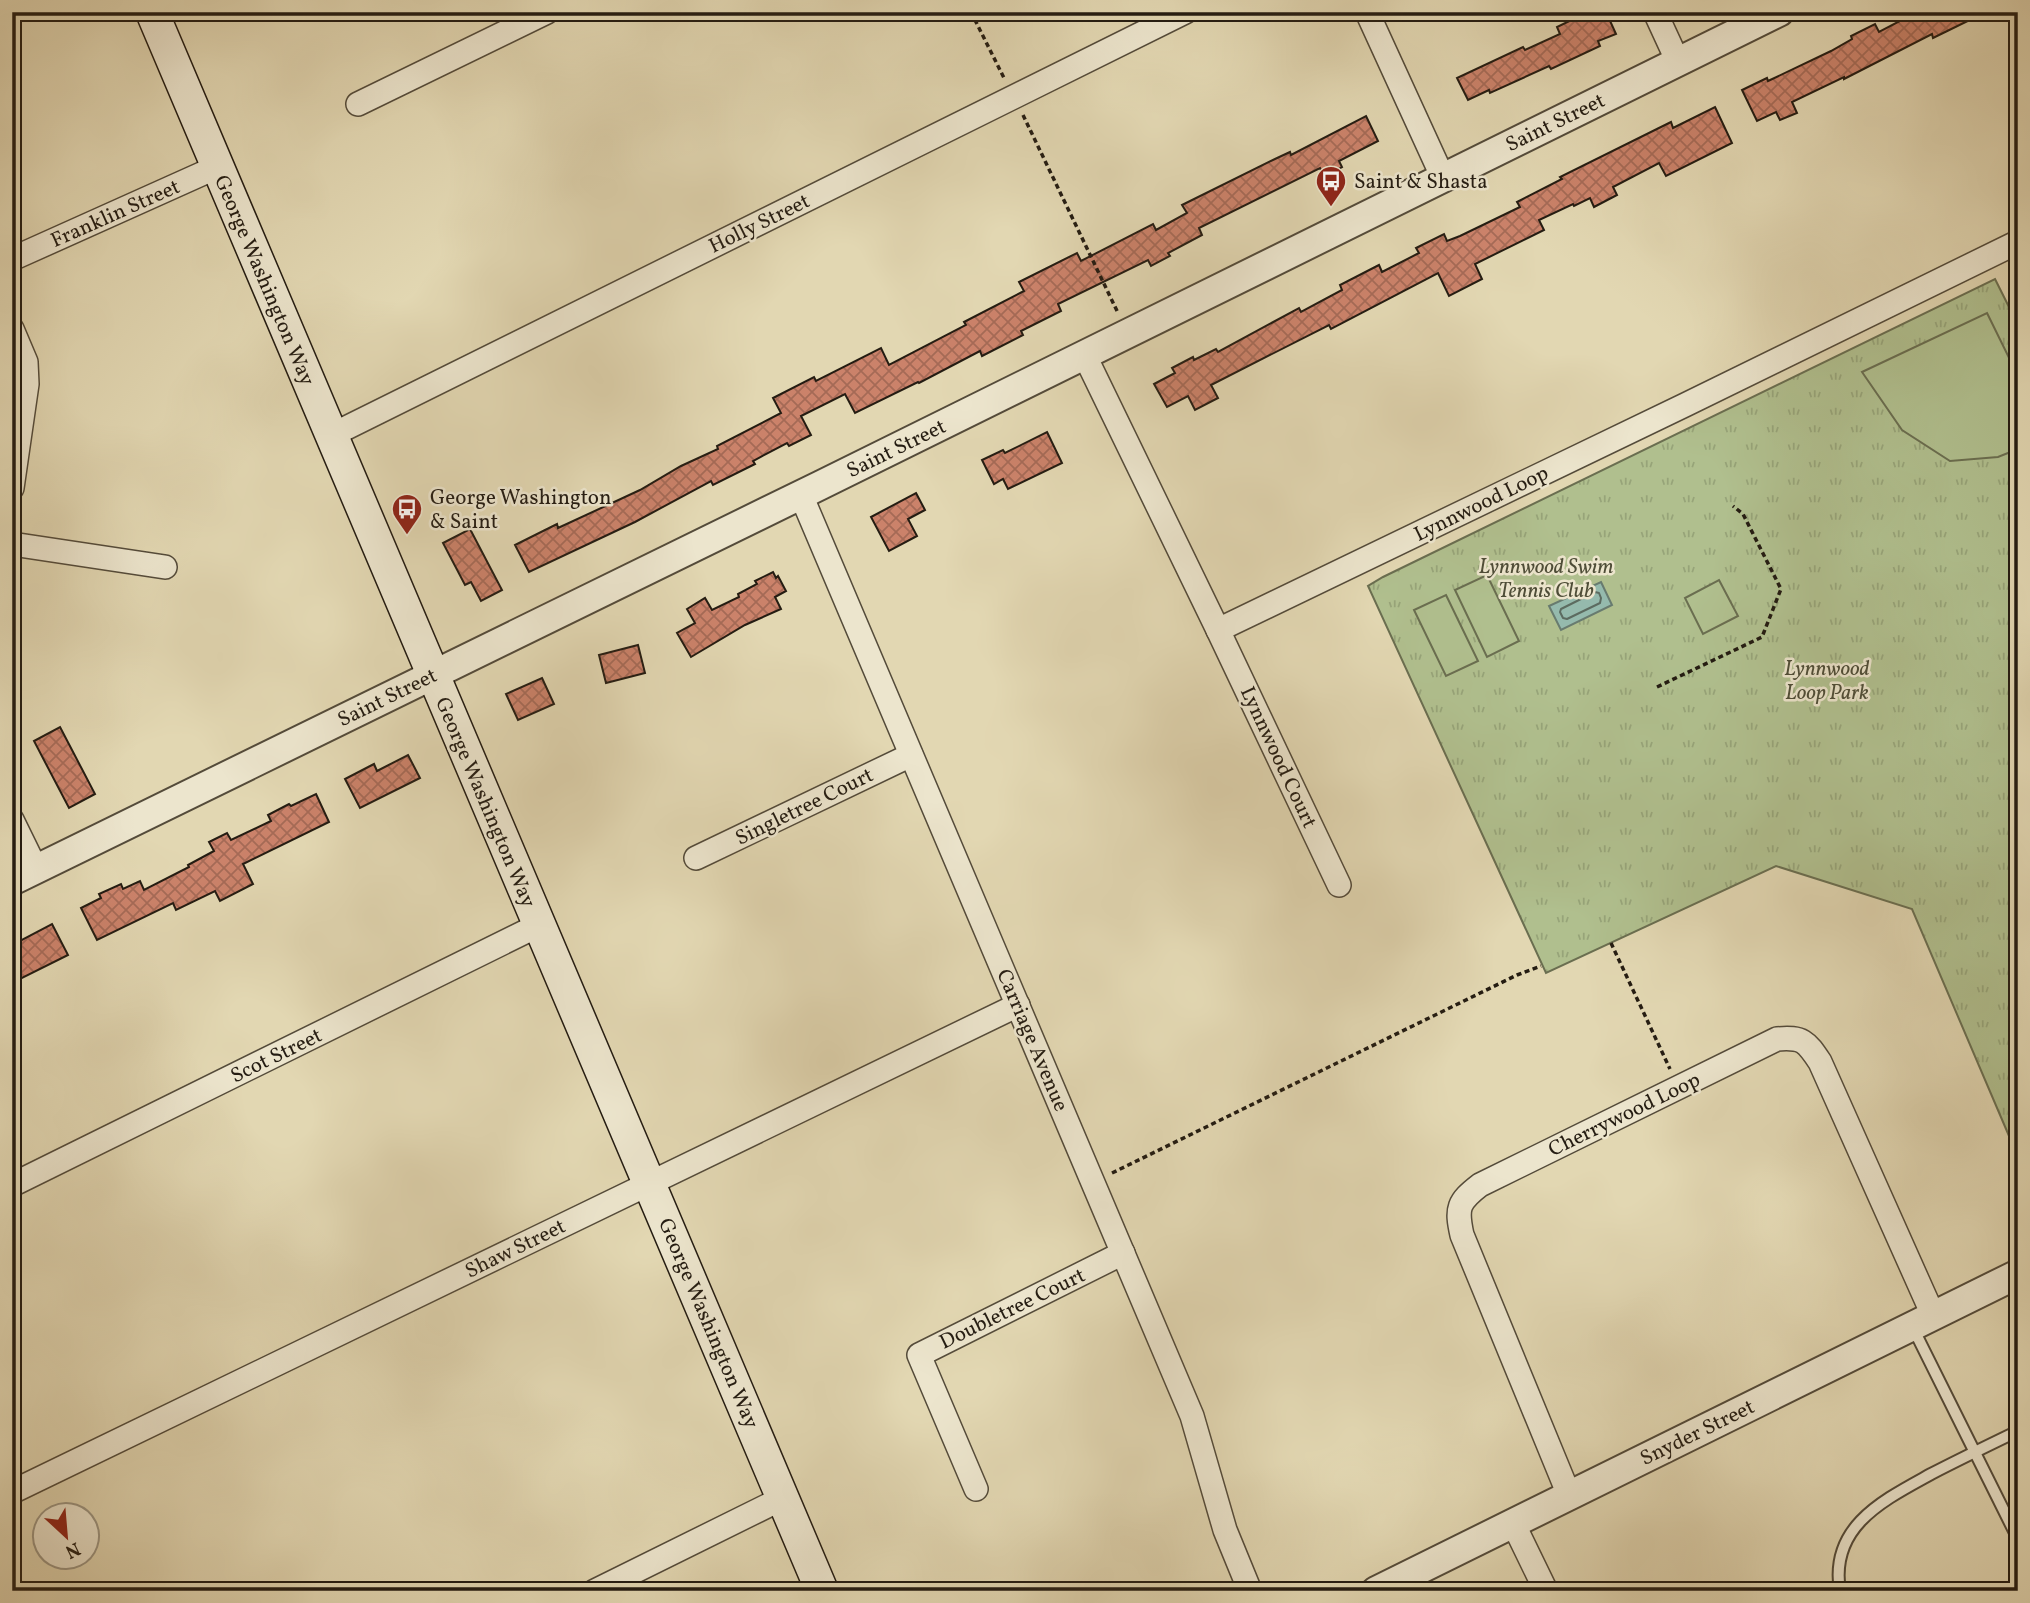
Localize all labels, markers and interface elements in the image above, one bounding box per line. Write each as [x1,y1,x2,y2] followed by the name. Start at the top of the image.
[1501,87,1610,160] street label: Saint Street
[1314,164,1348,208] bus stop icon: Saint & Shasta
[1354,168,1488,197] place label: Saint & Shasta
[206,171,321,391] street label: George Washington Way
[46,173,185,256] street label: Franklin Street
[704,187,815,261] street label: Holly Street
[842,413,951,486] street label: Saint Street
[1409,459,1554,549] street label: Lynnwood Loop
[430,484,612,537] place label: George Washington & Saint
[390,492,424,536] bus stop icon: George Washington & Saint
[1479,553,1613,606] park label: Lynnwood Swim Tennis Club
[1784,655,1870,708] park label: Lynnwood Loop Park
[333,662,442,735] street label: Saint Street
[1232,682,1323,833] street label: Lynnwood Court
[427,693,542,913] street label: George Washington Way
[731,761,879,853] street label: Singletree Court
[989,965,1075,1116] street label: Carriage Avenue
[226,1022,327,1091] street label: Scot Street
[1544,1066,1705,1165] street label: Cherrywood Loop
[460,1212,571,1286] street label: Shaw Street
[650,1214,765,1434] street label: George Washington Way
[935,1261,1090,1357] street label: Doubletree Court
[1635,1393,1760,1474] street label: Snyder Street
[32,1502,102,1572] north arrow
[60,1535,84,1564] text: N

